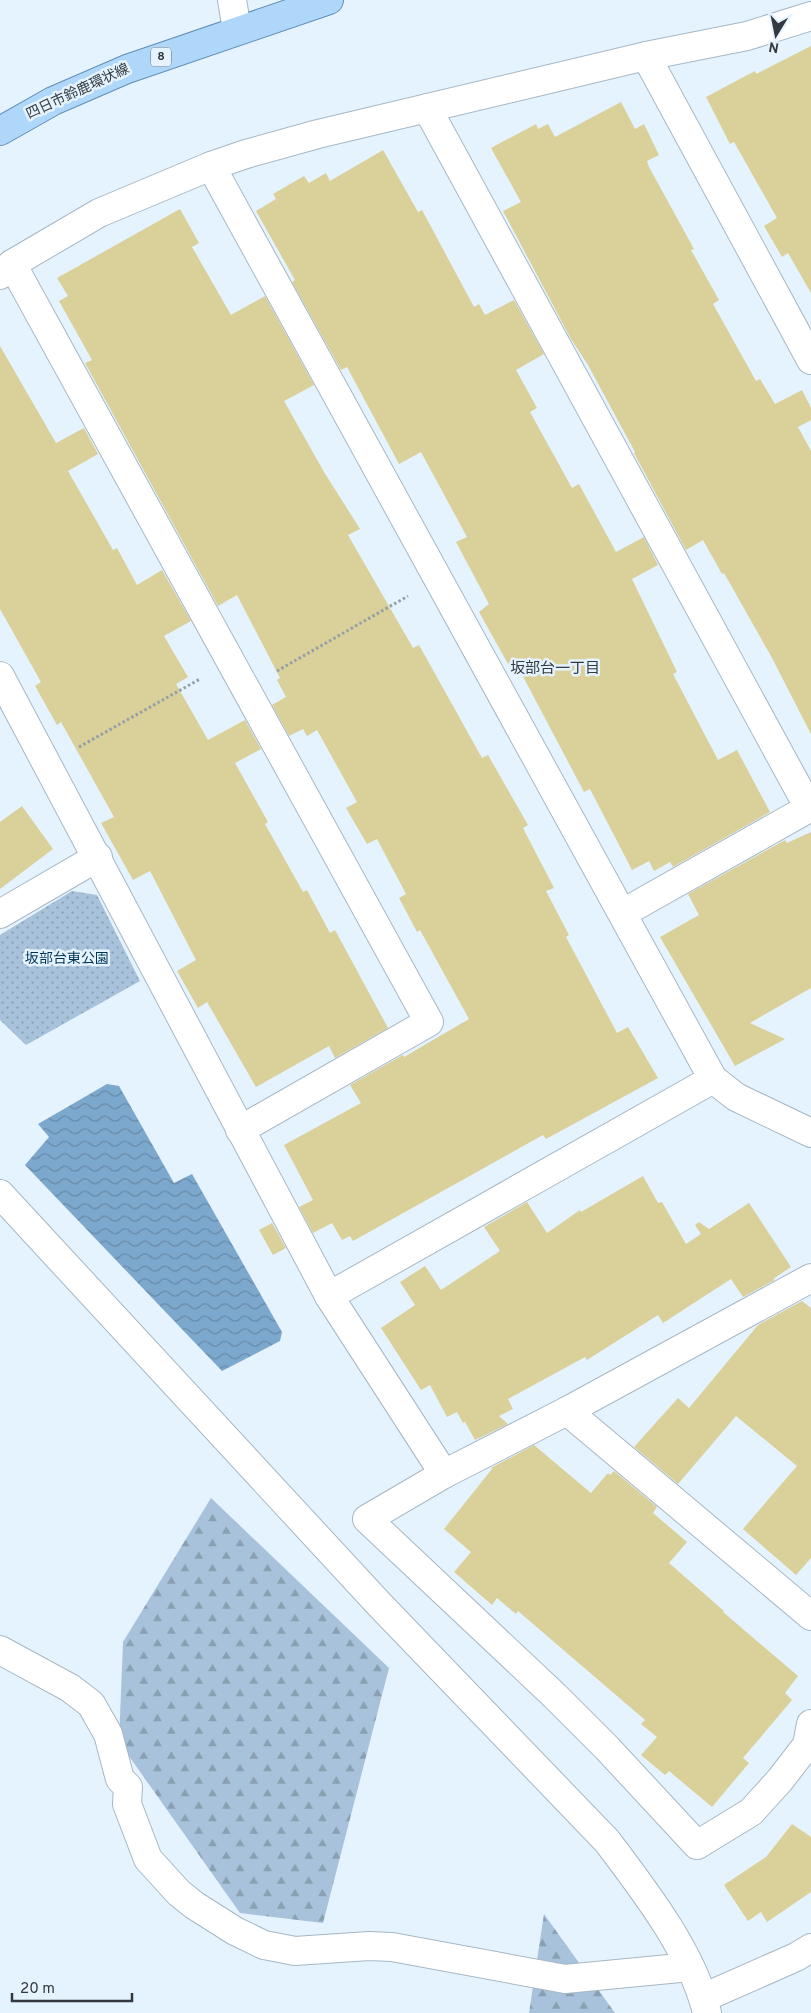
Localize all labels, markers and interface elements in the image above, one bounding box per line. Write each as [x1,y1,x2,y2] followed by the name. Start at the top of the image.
[751,10,801,60] north arrow
[768,37,780,56] text: N
[151,48,171,66] road number: 8
[23,60,132,123] street label: 四日市鈴鹿環状線
[510,660,600,679] district label: 坂部台一丁目
[25,950,109,968] park label: 坂部台東公園
[12,1970,132,2002] scale bar
[20,1980,55,1999] text: 20 m

